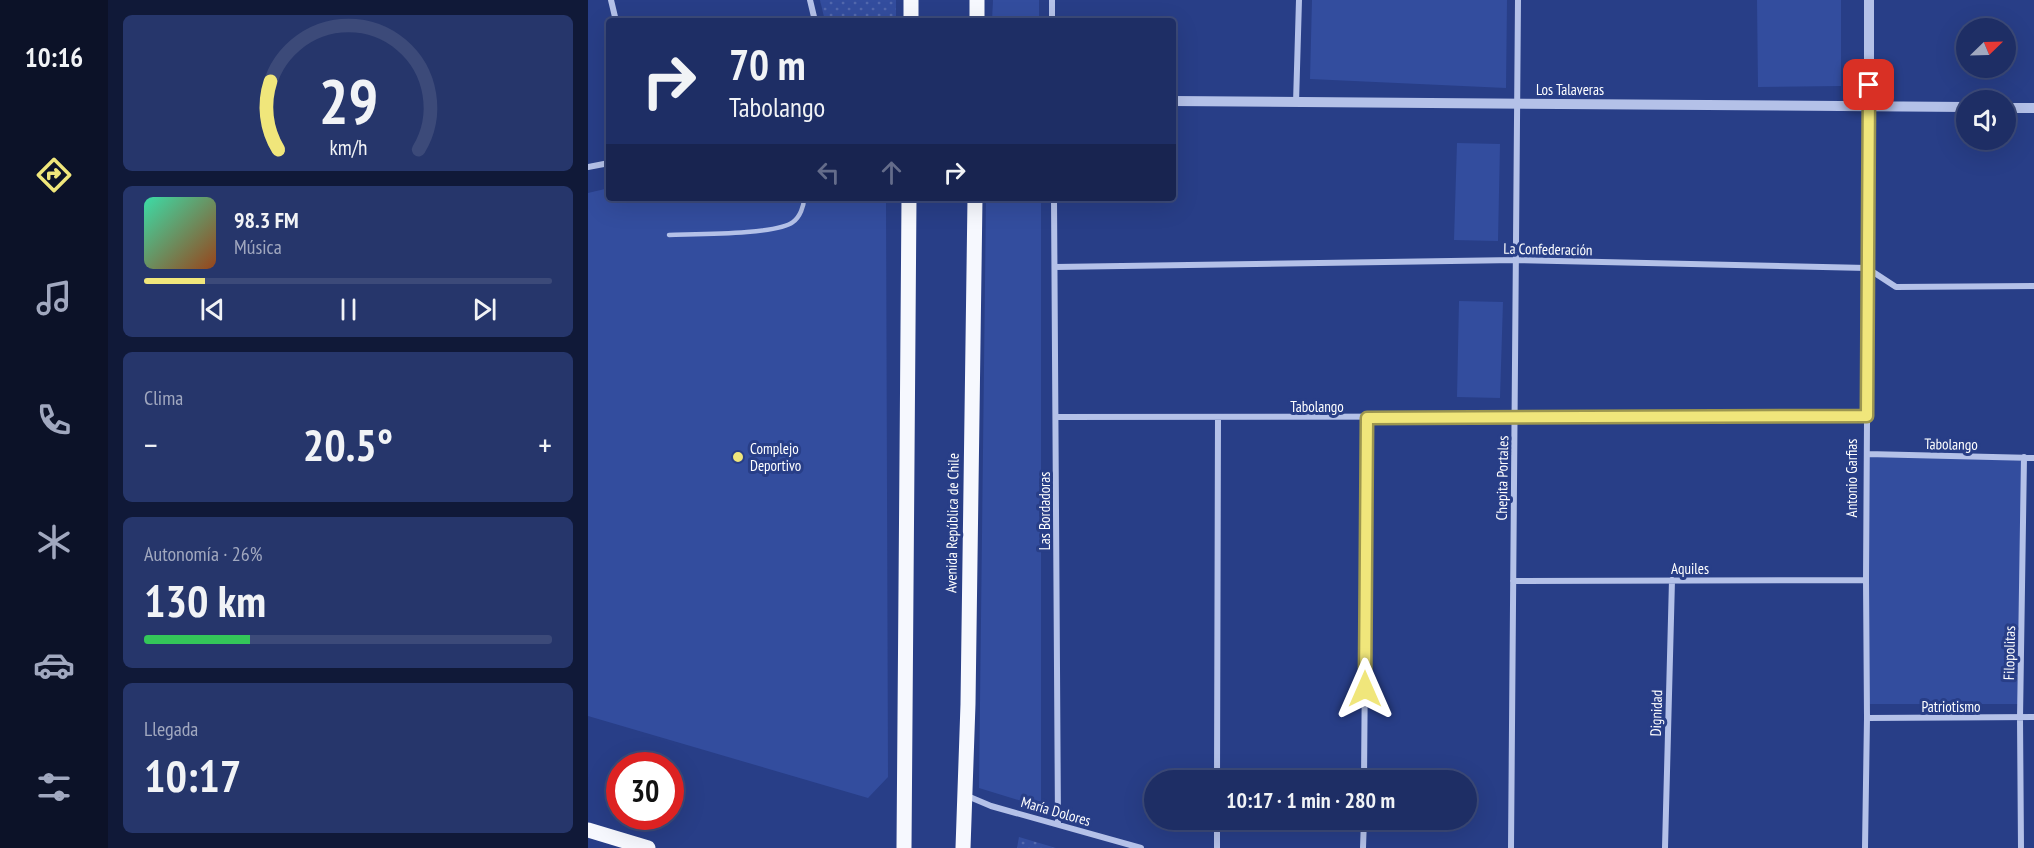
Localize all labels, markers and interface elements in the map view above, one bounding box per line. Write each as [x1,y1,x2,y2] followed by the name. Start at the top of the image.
[1956,18,2016,78] north arrow
[1956,18,2016,150] map controls
[729,37,806,92] text: 70 m
[25,40,83,74] text: 10:16
[630,42,708,120] icon: right
[1843,59,1894,110] pin
[318,60,378,141] text: 29
[1852,68,1885,101] icon: arrive
[1536,80,1604,99] street label: Los Talaveras
[729,90,825,124] text: Tabolango
[1956,90,2016,150] button: sound
[329,133,367,161] text: km/h
[33,154,75,196] icon: directions
[812,156,845,189] icon: left
[875,156,908,189] icon: ahead
[938,156,971,189] icon: right
[234,206,299,234] text: 98.3 FM
[234,234,282,260] text: Música
[1503,239,1593,259] street label: La Confederación
[33,277,75,319] icon: music
[196,293,229,326] icon: previous
[332,293,365,326] icon: pause
[468,293,501,326] icon: next
[144,385,183,411] text: Clima
[1290,397,1344,416] street label: Tabolango
[33,399,75,441] icon: phone
[303,415,393,473] text: 20.5°
[144,423,158,466] text: −
[538,423,552,466] text: +
[1924,434,1978,454] street label: Tabolango
[1492,435,1512,521] street label: Chepita Portales
[750,439,801,475] place label: Complejo Deportivo
[1842,439,1861,517] street label: Antonio Garfias
[731,450,745,464] marker: Complejo Deportivo
[941,453,963,593] street label: Avenida República de Chile
[1035,472,1054,550] street label: Las Bordadoras
[33,521,75,563] icon: climate
[144,541,262,567] text: Autonomía · 26%
[1671,559,1709,578] street label: Aquiles
[144,571,266,629] text: 130 km
[1999,626,2019,680] street label: Filopolitas
[33,644,75,686] icon: car
[1333,657,1397,721] position arrow
[1646,689,1666,737] street label: Dignidad
[1921,697,1981,716] street label: Patriotismo
[144,716,198,742] text: Llegada
[144,746,241,804] text: 10:17
[606,752,684,830] speed limit sign: 30
[33,766,75,808] icon: filters
[1226,786,1395,814] text: 10:17 · 1 min · 280 m
[1019,792,1093,830] street label: María Dolores

